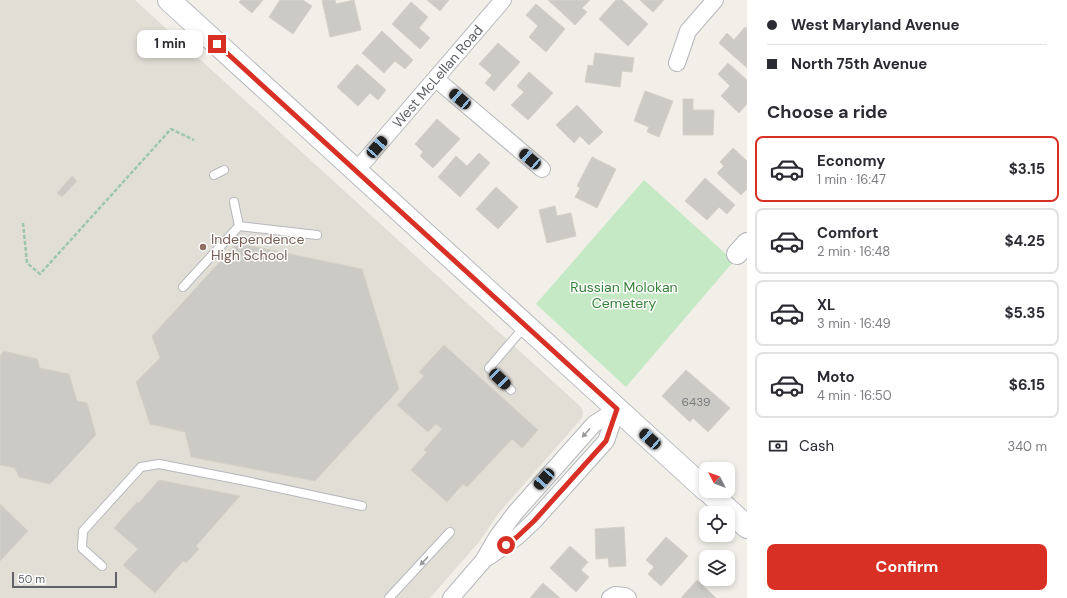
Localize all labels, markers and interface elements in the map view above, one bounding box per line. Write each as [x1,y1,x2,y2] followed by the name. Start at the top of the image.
[791,15,959,35] text: West Maryland Avenue
[388,21,487,131] street label: West McLellan Road
[137,30,203,58] callout: 1 min
[154,35,186,52] text: 1 min
[208,35,226,53] route end
[791,54,927,74] text: North 75th Avenue
[447,87,473,111] car
[767,100,888,124] text: Choose a ride
[365,134,389,160] car
[517,147,543,171] car
[769,151,805,187] icon: car
[817,151,885,171] text: Economy
[1009,159,1045,179] text: $3.15
[817,171,886,188] text: 1 min · 16:47
[769,223,805,259] icon: car
[817,223,878,243] text: Comfort
[211,230,305,264] place label: Independence High School
[1004,231,1045,251] text: $4.25
[198,242,208,252] marker: Independence High School
[817,243,890,260] text: 2 min · 16:48
[570,278,678,312] park label: Russian Molokan Cemetery
[769,295,805,331] icon: car
[817,295,835,315] text: XL
[1004,303,1045,323] text: $5.35
[817,315,891,332] text: 3 min · 16:49
[487,366,513,392] car
[769,367,805,403] icon: car
[817,367,855,387] text: Moto
[1009,375,1045,395] text: $6.15
[817,387,892,404] text: 4 min · 16:50
[681,394,711,410] house number: 6439
[637,427,663,451] car
[582,428,591,437] one-way arrow
[767,435,789,457] icon: cash
[799,436,834,456] text: Cash
[1007,438,1047,455] text: 340 m
[699,462,735,498] north arrow
[699,462,735,586] map controls
[532,466,556,492] car
[699,506,735,542] button: locate
[497,536,515,554] route start
[767,544,1047,590] button: Confirm
[699,550,735,586] button: layers
[419,555,428,566] one-way arrow
[12,570,117,589] scale bar
[18,572,45,586] text: 50 m

